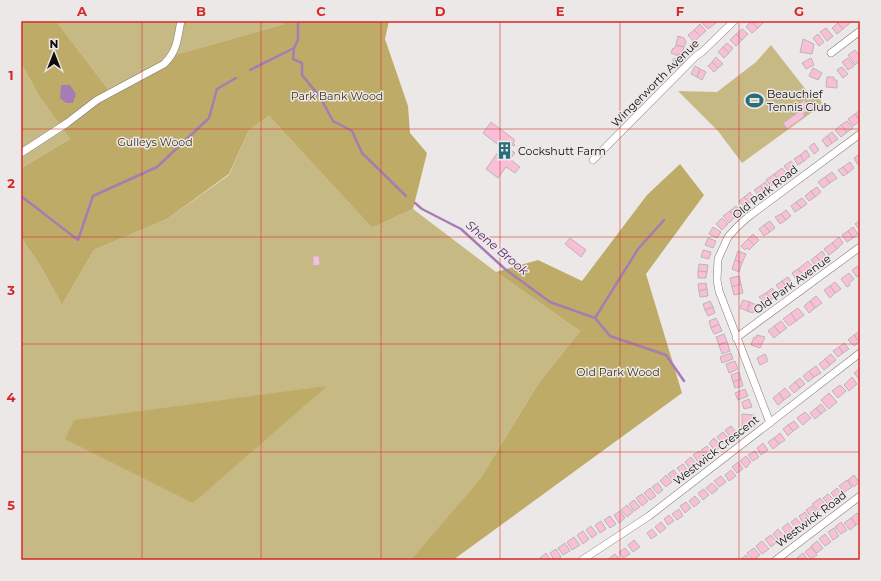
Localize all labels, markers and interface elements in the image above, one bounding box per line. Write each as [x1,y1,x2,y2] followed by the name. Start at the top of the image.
[76,3,88,19] text: A
[196,3,206,19] text: B
[316,3,326,19] text: C
[435,3,446,19] text: D
[556,3,565,19] text: E
[676,3,684,19] text: F
[794,3,804,19] text: G
[34,34,74,74] north arrow
[608,36,702,130] street label: Wingerworth Avenue
[50,37,58,51] text: N
[8,67,14,83] text: 1
[767,87,831,114] place label: Beauchief Tennis Club
[291,89,383,103] park label: Park Bank Wood
[744,90,764,110] sports icon: Beauchief Tennis Club
[117,135,193,149] park label: Gulleys Wood
[495,141,515,161] building icon: Cockshutt Farm
[518,144,606,158] place label: Cockshutt Farm
[729,162,801,222] street label: Old Park Road
[7,175,15,191] text: 2
[463,217,532,279] water label: Shene Brook
[751,251,834,317] street label: Old Park Avenue
[6,282,15,298] text: 3
[576,365,660,379] park label: Old Park Wood
[7,389,16,405] text: 4
[670,412,762,488] street label: Westwick Crescent
[773,488,849,550] street label: Westwick Road
[7,497,15,513] text: 5

